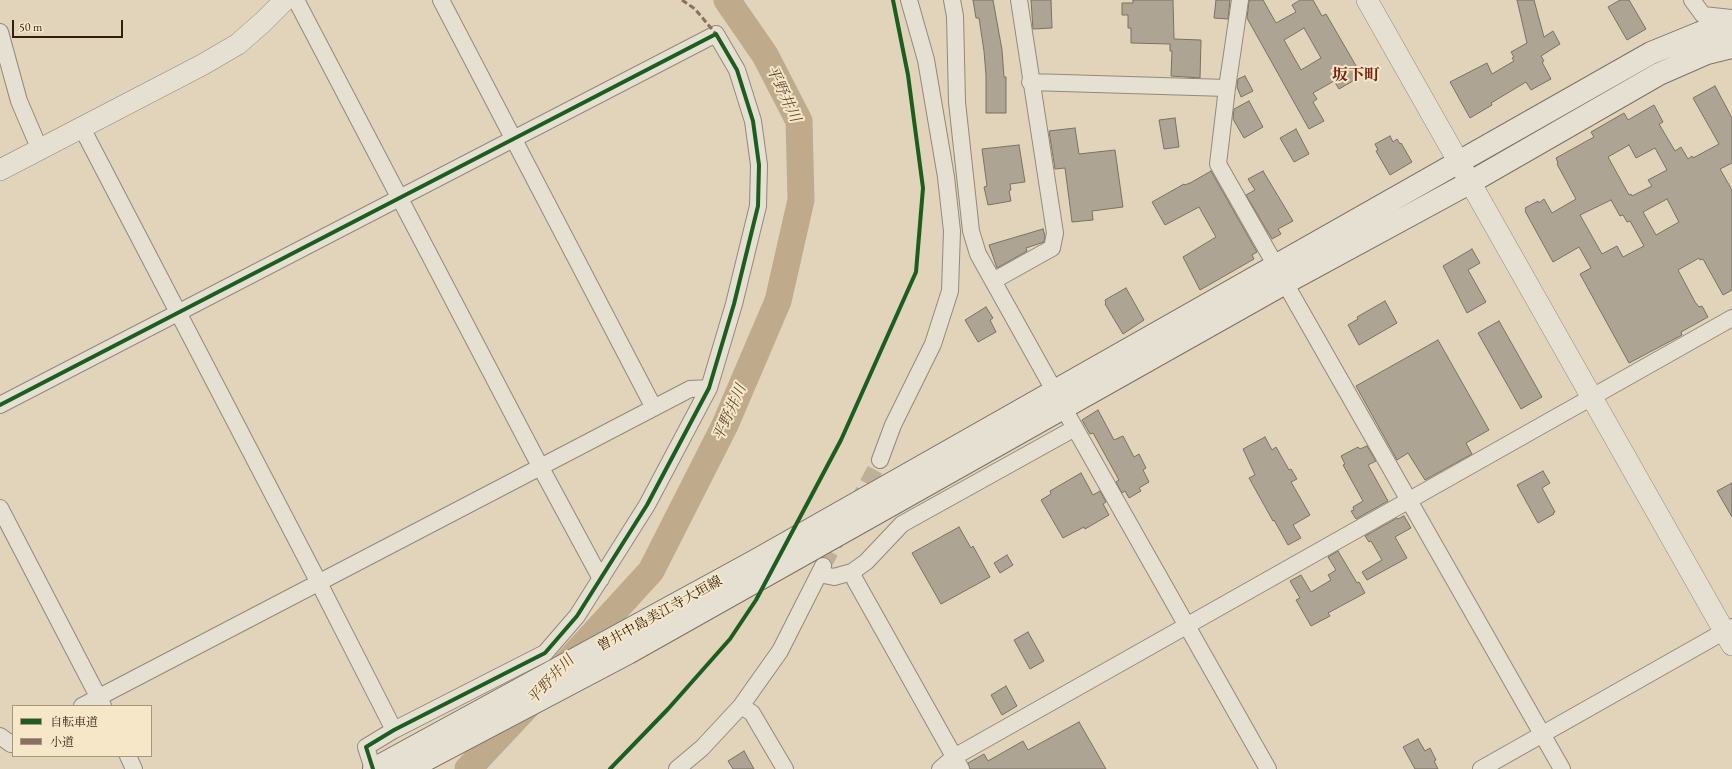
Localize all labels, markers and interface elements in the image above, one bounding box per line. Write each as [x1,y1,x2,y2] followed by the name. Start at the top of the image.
[14,12,125,38] scale bar
[19,19,42,35] text: 50 m
[762,63,804,125] water label: 平野井川
[1332,66,1380,86] district label: 坂下町
[710,382,750,444] water label: 平野井川
[595,573,725,655] street label: 曽井中島美江寺大垣線
[524,652,578,708] water label: 平野井川
[12,705,152,757] legend
[50,714,98,730] text: 自転車道
[50,734,74,750] text: 小道

